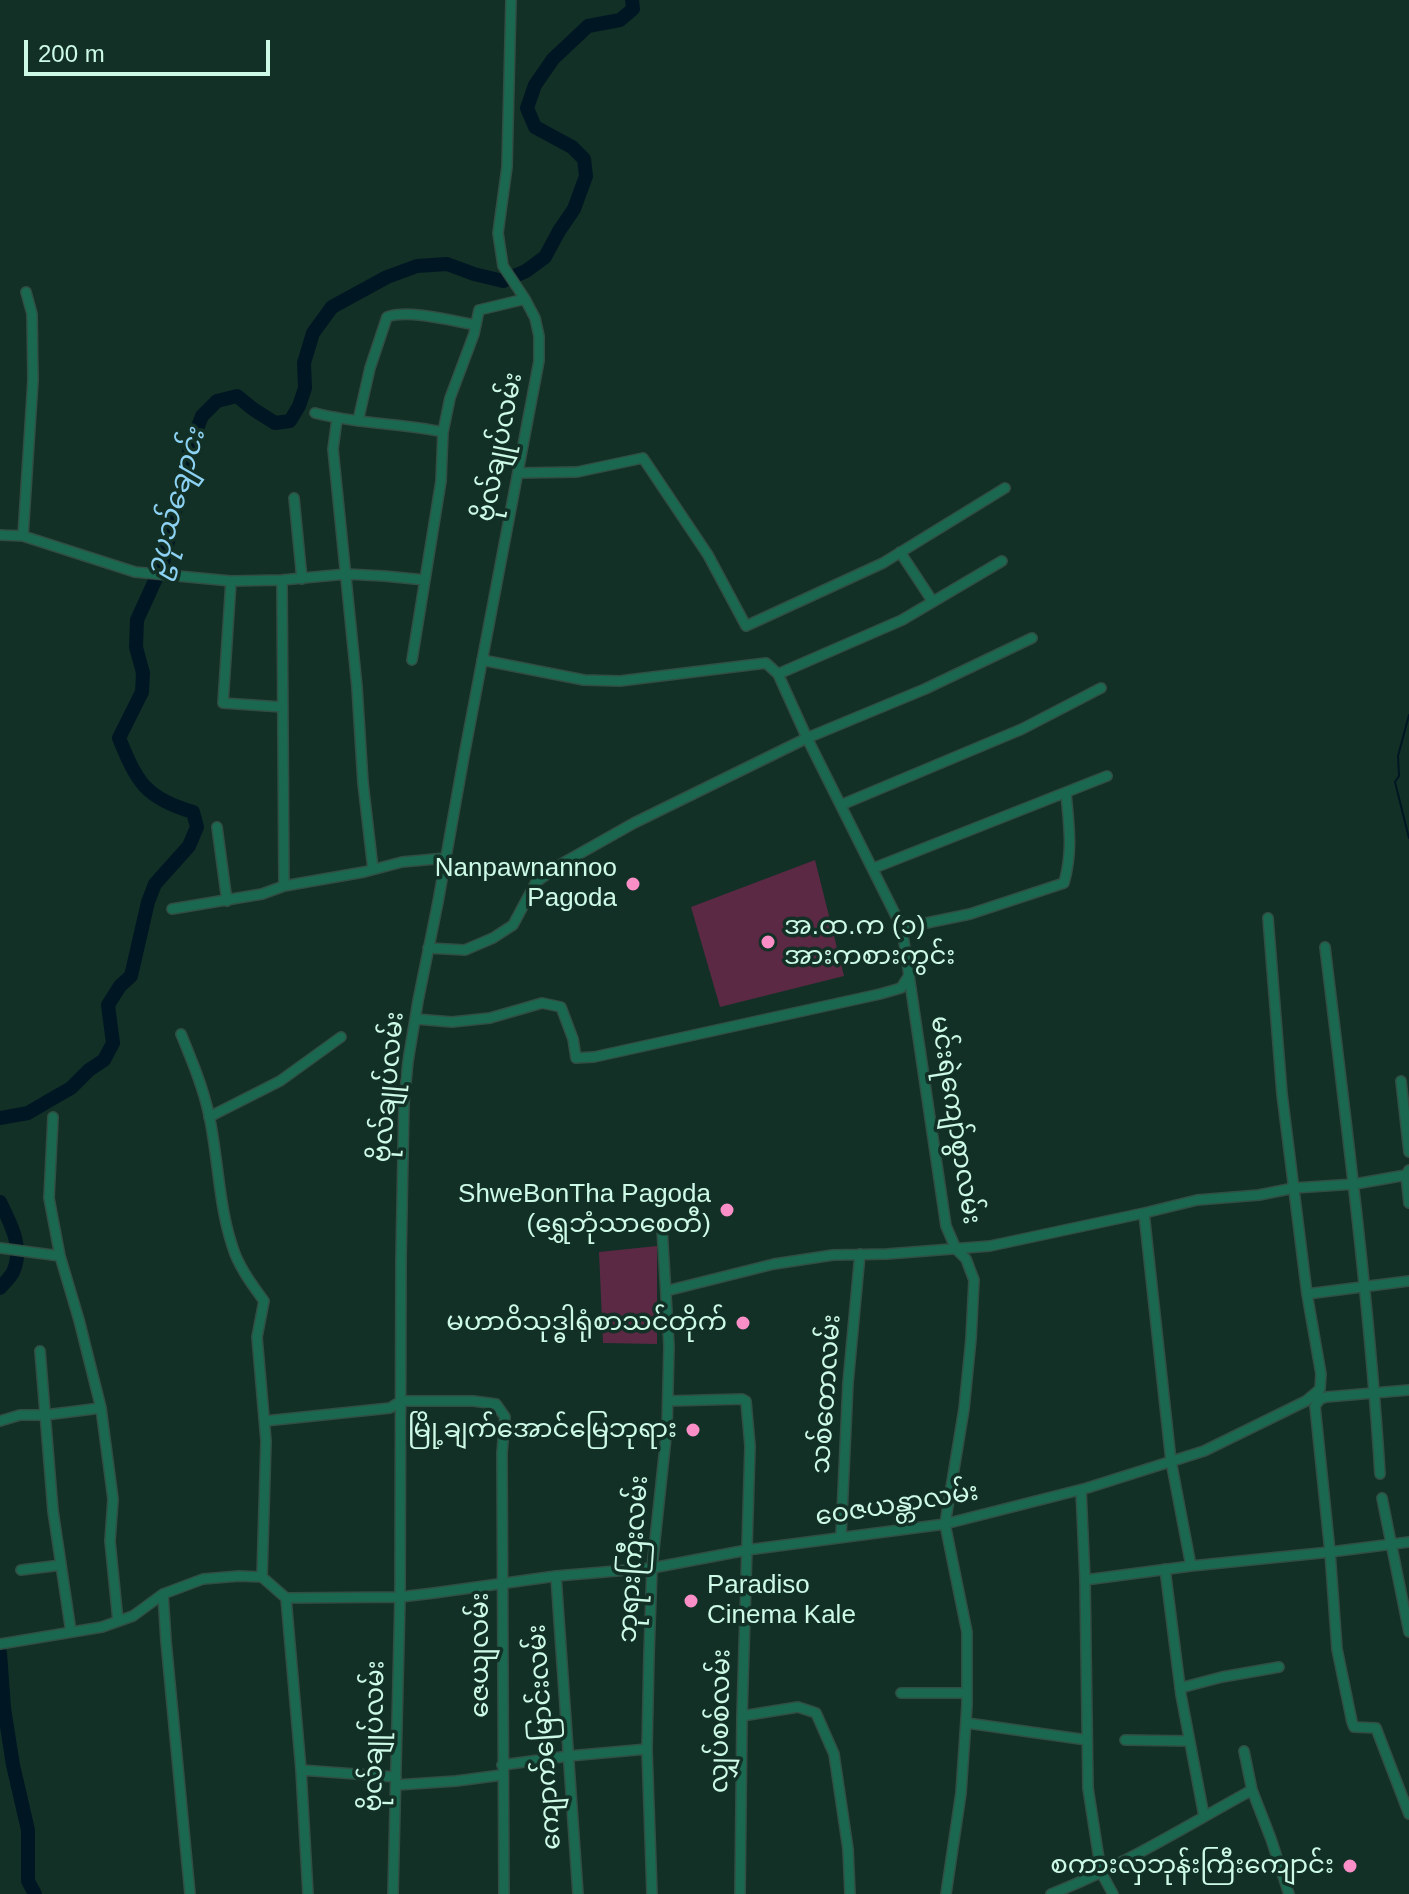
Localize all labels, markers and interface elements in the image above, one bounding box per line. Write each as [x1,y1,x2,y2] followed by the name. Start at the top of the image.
[28,24,274,74] scale bar
[38,40,105,67] text: 200 m
[470,370,530,524] street label: ဗိုလ်ချုပ်လမ်း
[139,425,213,581] water label: ဥပုသ်ချောင်း
[435,853,617,914] place label: Nanpawnannoo Pagoda
[624,875,642,893] marker: Nanpawnannoo Pagoda
[784,911,955,972] place label: အ.ထ.က (၁) အားကစားကွင်း
[759,933,777,951] marker: အ.ထ.က (၁) အားကစားကွင်း
[367,1010,411,1164] street label: ဗိုလ်ချုပ်လမ်း
[923,1014,987,1226] street label: မင်းရဲကျော်စွာလမ်း
[458,1179,711,1240] place label: ShweBonTha Pagoda (ရွှေဘုံသာစေတီ)
[718,1201,736,1219] marker: ShweBonTha Pagoda (ရွှေဘုံသာစေတီ)
[446,1307,727,1339] place label: မဟာဝိသုဒ္ဓါရုံစာသင်တိုက်
[806,1313,848,1475] street label: သစ်တောလမ်း
[734,1314,752,1332] marker: မဟာဝိသုဒ္ဓါရုံစာသင်တိုက်
[408,1414,677,1446] place label: မြို့ချက်အောင်မြေဘုရား
[684,1421,702,1439] marker: မြို့ချက်အောင်မြေဘုရား
[613,1474,655,1644] street label: ဘုရားကြီးလမ်း
[813,1477,981,1533] street label: ဝေဇယန္တာလမ်း
[707,1570,856,1632] place label: Paradiso Cinema Kale
[465,1592,497,1718] street label: ဇေယျလမ်း
[682,1592,700,1610] marker: Paradiso Cinema Kale
[522,1623,568,1851] street label: ကျောက်မြောင်းလမ်း
[704,1649,738,1793] street label: လျှပ်စစ်လမ်း
[358,1660,392,1812] street label: ဗိုလ်ချုပ်လမ်း
[1050,1850,1334,1882] place label: စကားလှဘုန်းကြီးကျောင်း
[1341,1857,1359,1875] marker: စကားလှဘုန်းကြီးကျောင်း

